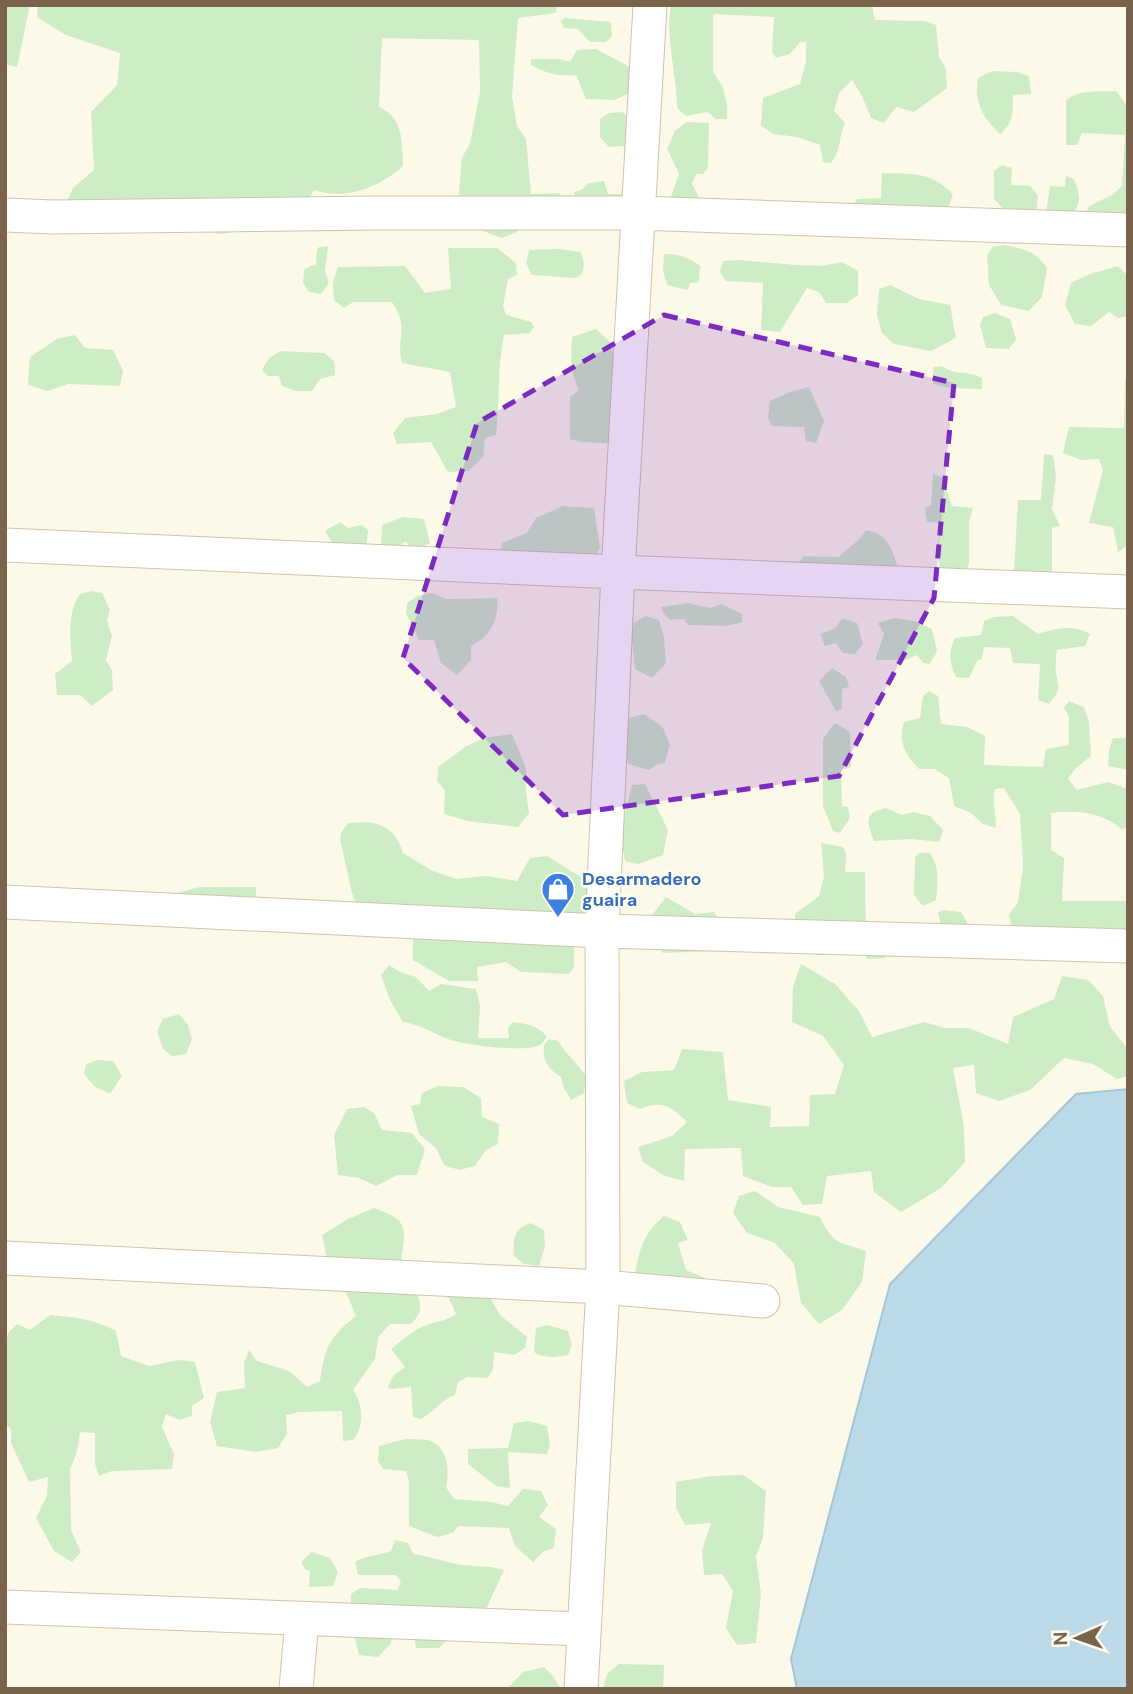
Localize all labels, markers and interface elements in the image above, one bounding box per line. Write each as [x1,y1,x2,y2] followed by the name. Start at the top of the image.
[582,867,701,912] place label: Desarmadero guaira
[539,870,577,919] shop icon: Desarmadero guaira
[1042,1603,1112,1673] north arrow
[1048,1631,1073,1646] text: N

